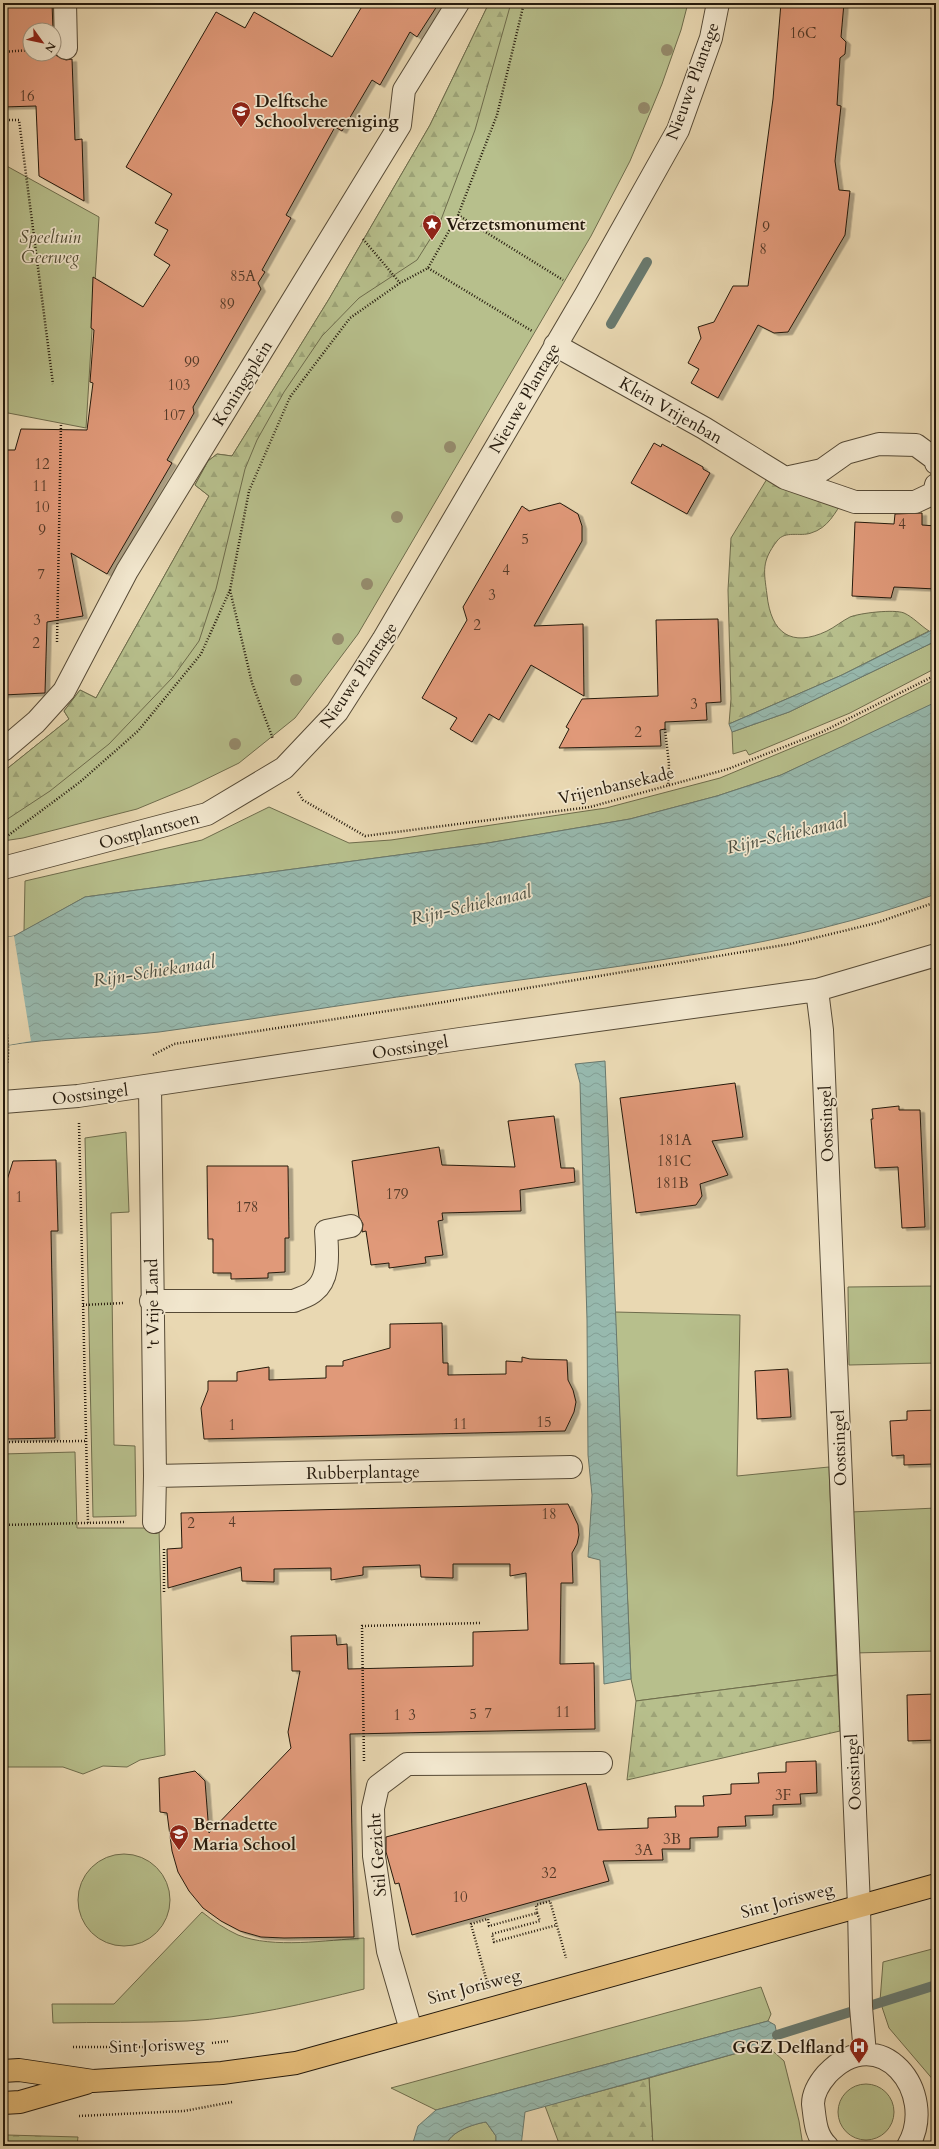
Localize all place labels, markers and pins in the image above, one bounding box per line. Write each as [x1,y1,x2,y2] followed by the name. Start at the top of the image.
[255,90,400,133] place label: Delftsche Schoolvereeniging
[230,100,252,128] school or university icon: Delftsche Schoolvereeniging
[421,213,443,241] place icon: Verzetsmonument
[446,213,586,236] place label: Verzetsmonument
[193,1813,296,1856] place label: Bernadette Maria School
[168,1823,190,1851] school or university icon: Bernadette Maria School
[732,2036,845,2059] place label: GGZ Delfland
[848,2036,870,2064] hospital icon: GGZ Delfland

